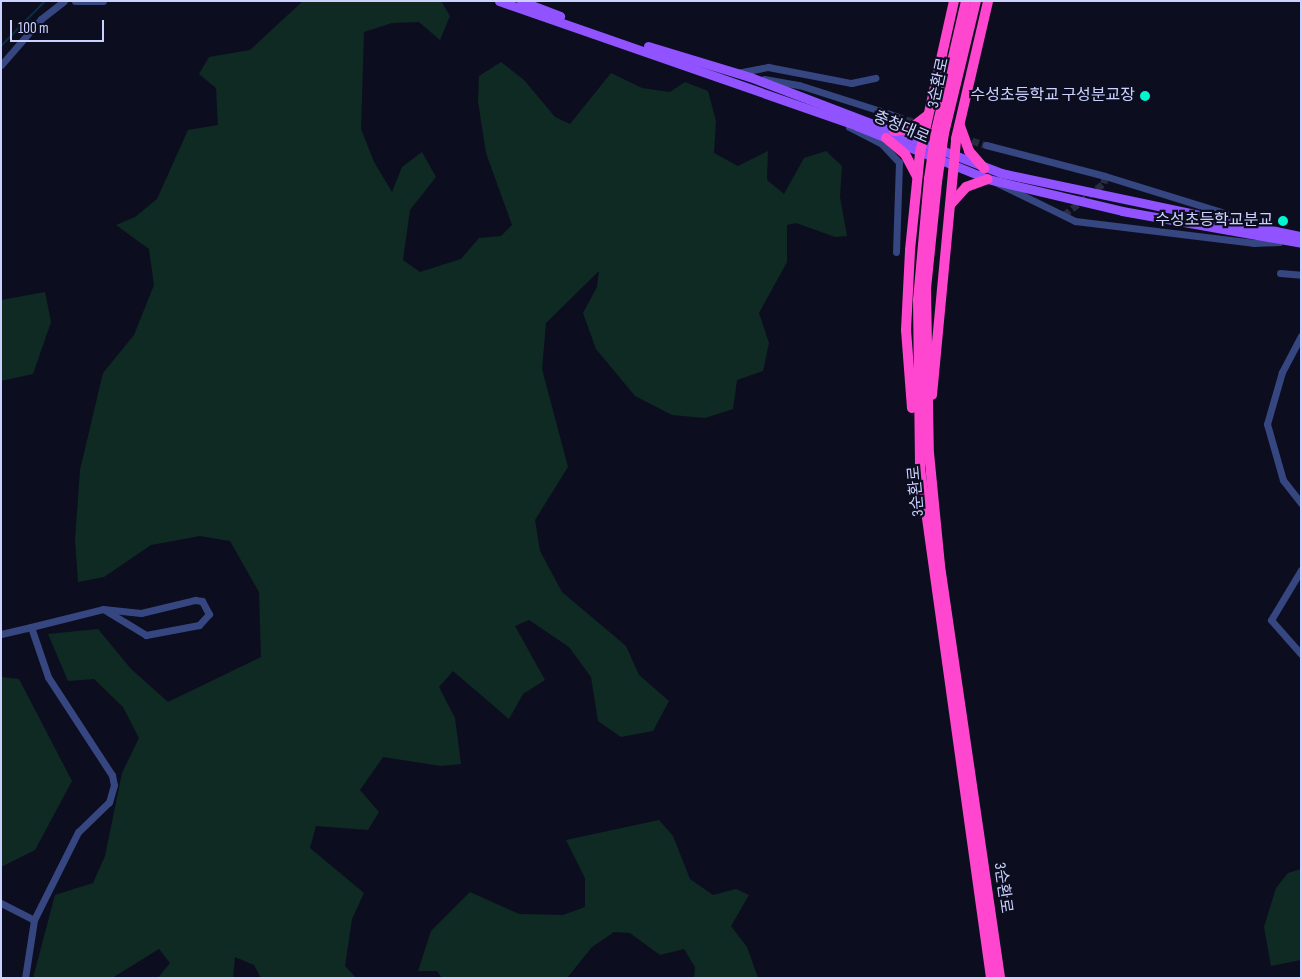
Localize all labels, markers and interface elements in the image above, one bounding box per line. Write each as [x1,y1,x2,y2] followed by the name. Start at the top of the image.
[12,10,106,42] scale bar
[18,19,49,38] text: 100 m
[924,56,954,110] street label: 3순환로
[971,86,1135,106] place label: 수성초등학교 구성분교장
[1139,90,1151,102] marker: 수성초등학교 구성분교장
[870,108,932,148] street label: 충청대로
[1155,211,1273,231] place label: 수성초등학교분교
[1277,215,1289,227] marker: 수성초등학교분교
[905,465,929,517] street label: 3순환로
[989,861,1015,915] street label: 3순환로

